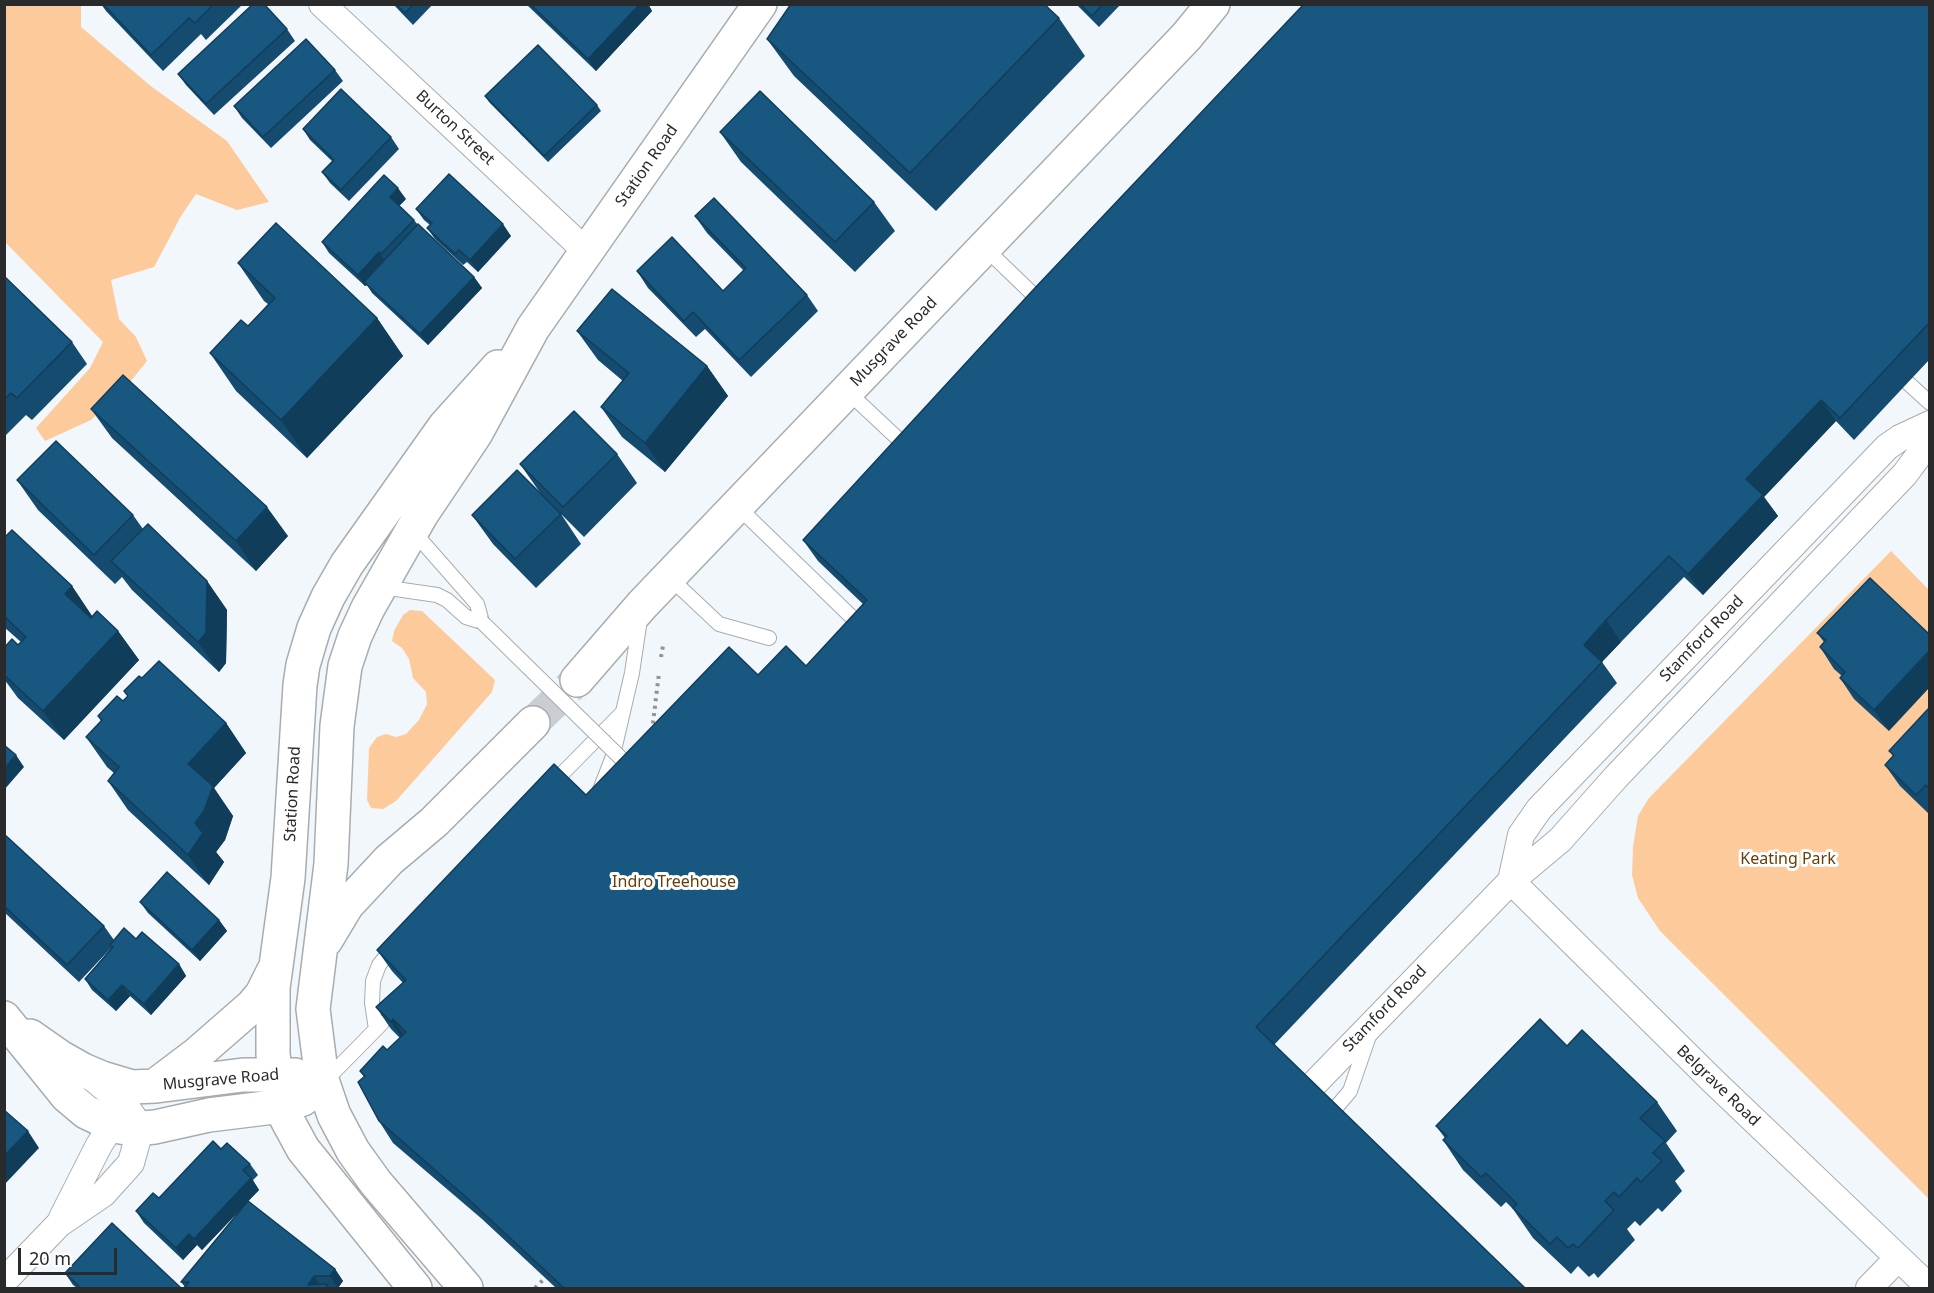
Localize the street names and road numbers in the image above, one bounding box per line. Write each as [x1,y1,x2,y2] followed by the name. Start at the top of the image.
[411,87,499,169] street label: Burton Street
[612,121,682,211] street label: Station Road
[846,293,942,391] street label: Musgrave Road
[1656,592,1748,686] street label: Stamford Road
[281,746,305,842] street label: Station Road
[1339,962,1431,1056] street label: Stamford Road
[1672,1041,1764,1131] street label: Belgrave Road
[162,1065,280,1095] street label: Musgrave Road

